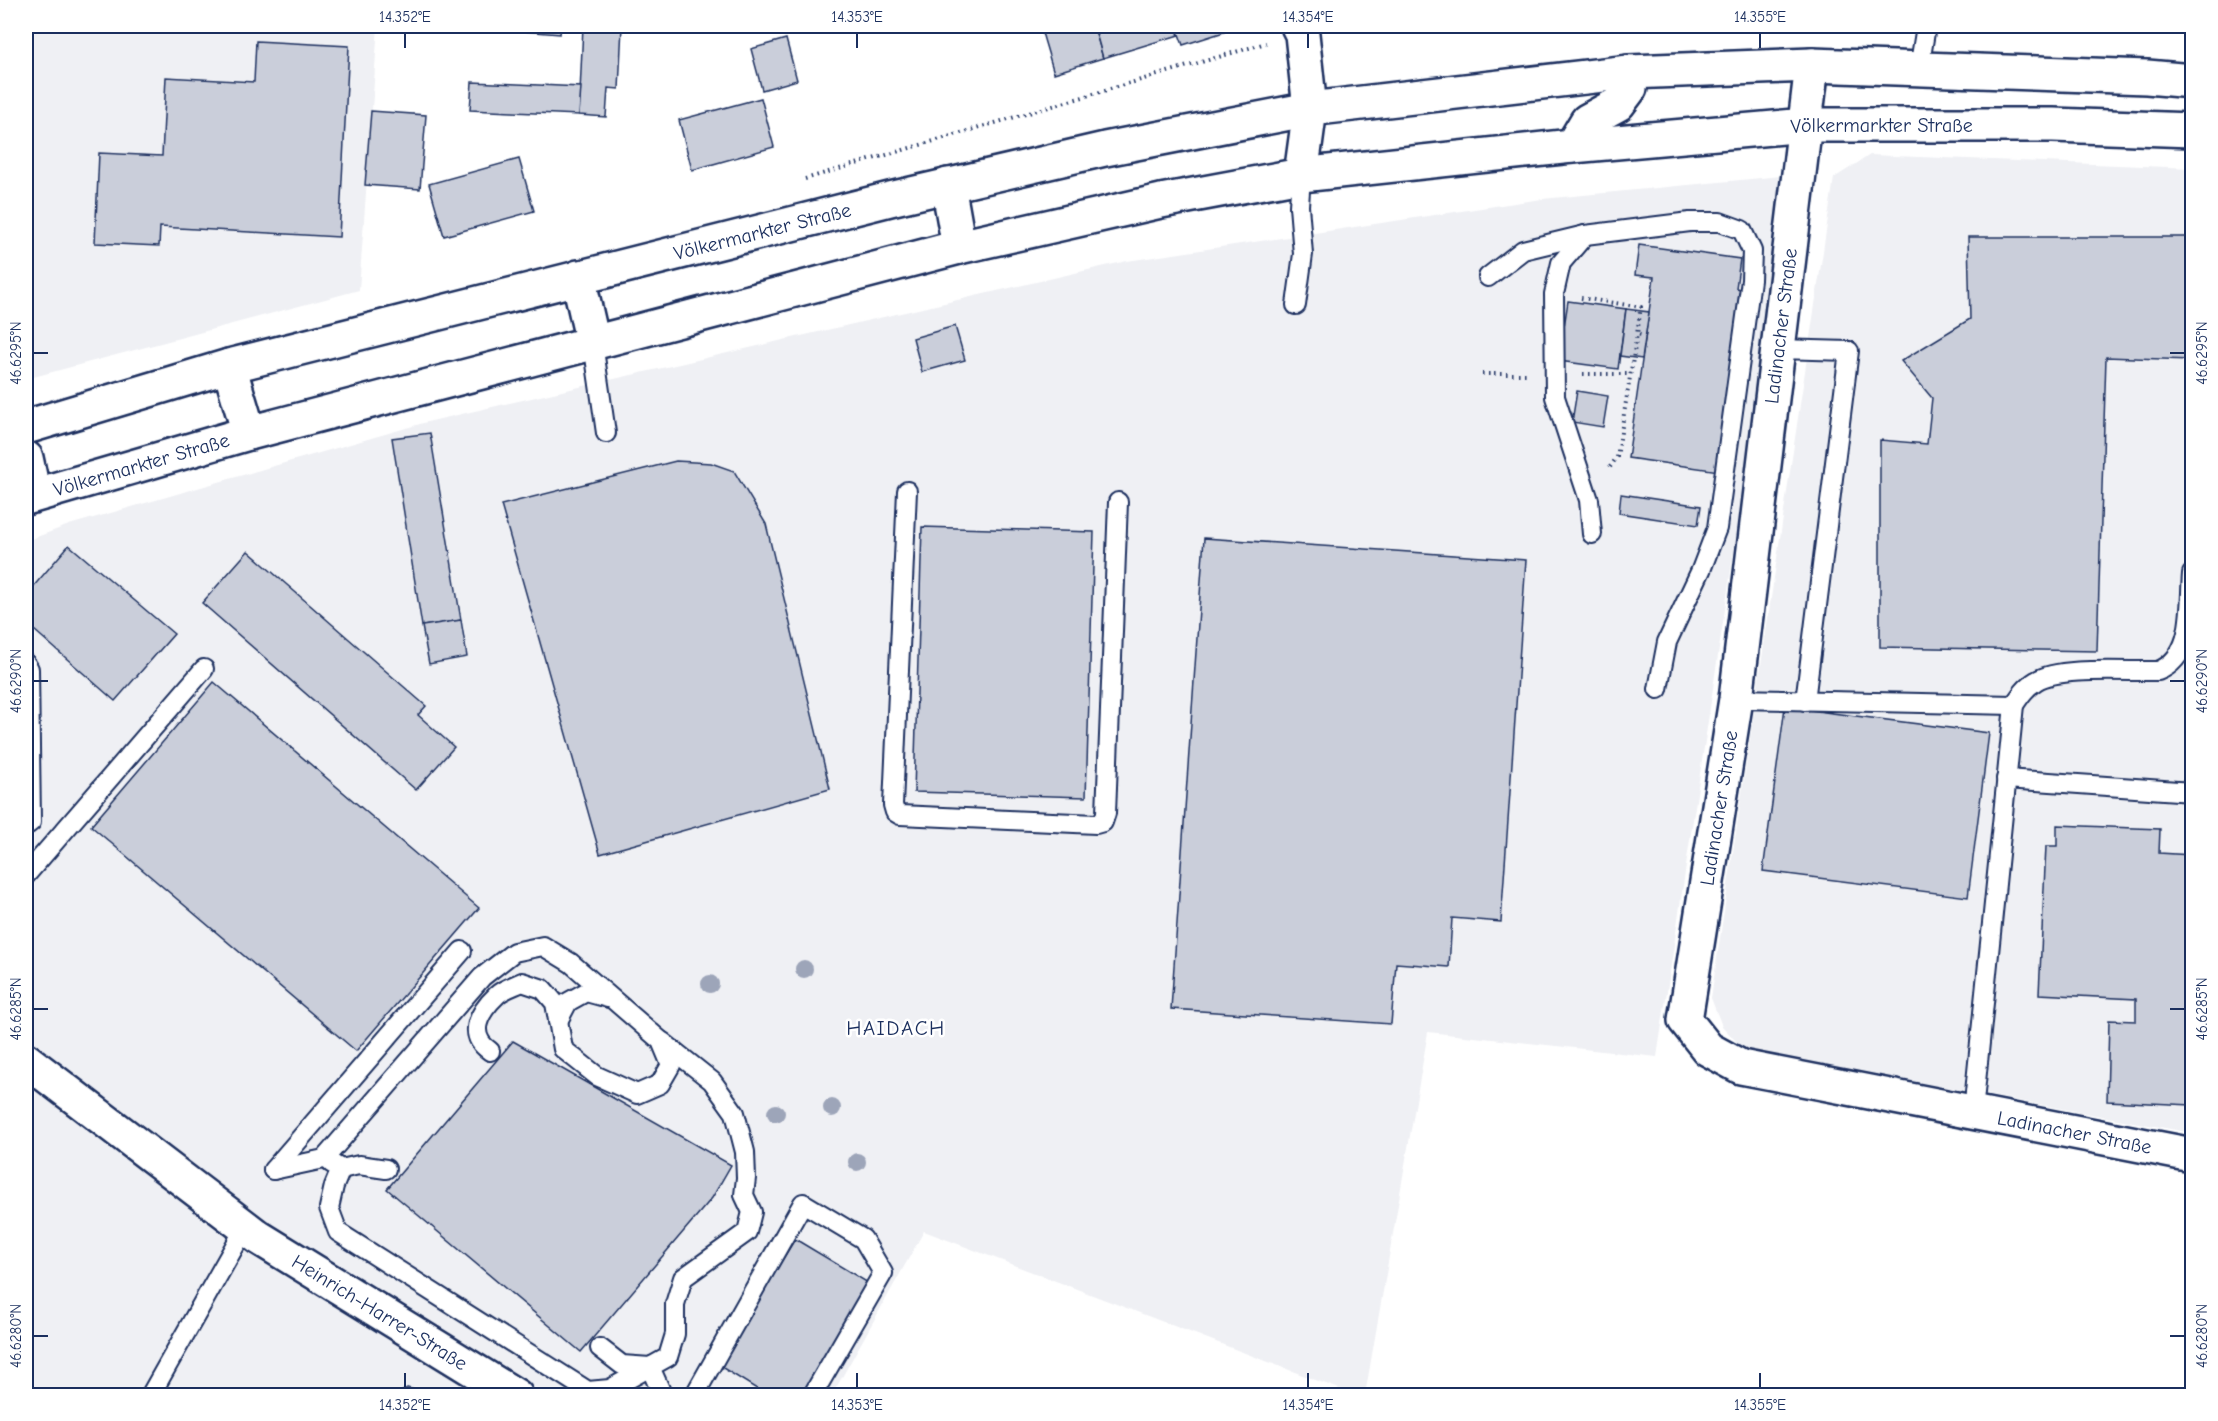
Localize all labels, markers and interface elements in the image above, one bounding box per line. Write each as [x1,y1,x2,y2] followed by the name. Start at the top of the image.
[379,8,431,26] text: 14.352°E
[831,8,883,26] text: 14.353°E
[1282,8,1334,26] text: 14.354°E
[1734,8,1786,26] text: 14.355°E
[1790,114,1973,138] street label: Völkermarkter Straße
[671,198,853,265] street label: Völkermarkter Straße
[1760,247,1802,405] street label: Ladinacher Straße
[7,321,25,385] text: 46.6295°N
[2193,321,2211,385] text: 46.6295°N
[51,428,232,501] street label: Völkermarkter Straße
[7,649,25,713] text: 46.6290°N
[2193,649,2211,713] text: 46.6290°N
[1695,729,1743,887] street label: Ladinacher Straße
[7,977,25,1041] text: 46.6285°N
[2193,977,2211,1041] text: 46.6285°N
[846,1016,946,1040] district label: HAIDACH
[1995,1106,2154,1158] street label: Ladinacher Straße
[288,1249,472,1375] street label: Heinrich-Harrer-Straße
[7,1304,25,1368] text: 46.6280°N
[2193,1304,2211,1368] text: 46.6280°N
[379,1396,431,1414] text: 14.352°E
[831,1396,883,1414] text: 14.353°E
[1282,1396,1334,1414] text: 14.354°E
[1734,1396,1786,1414] text: 14.355°E

